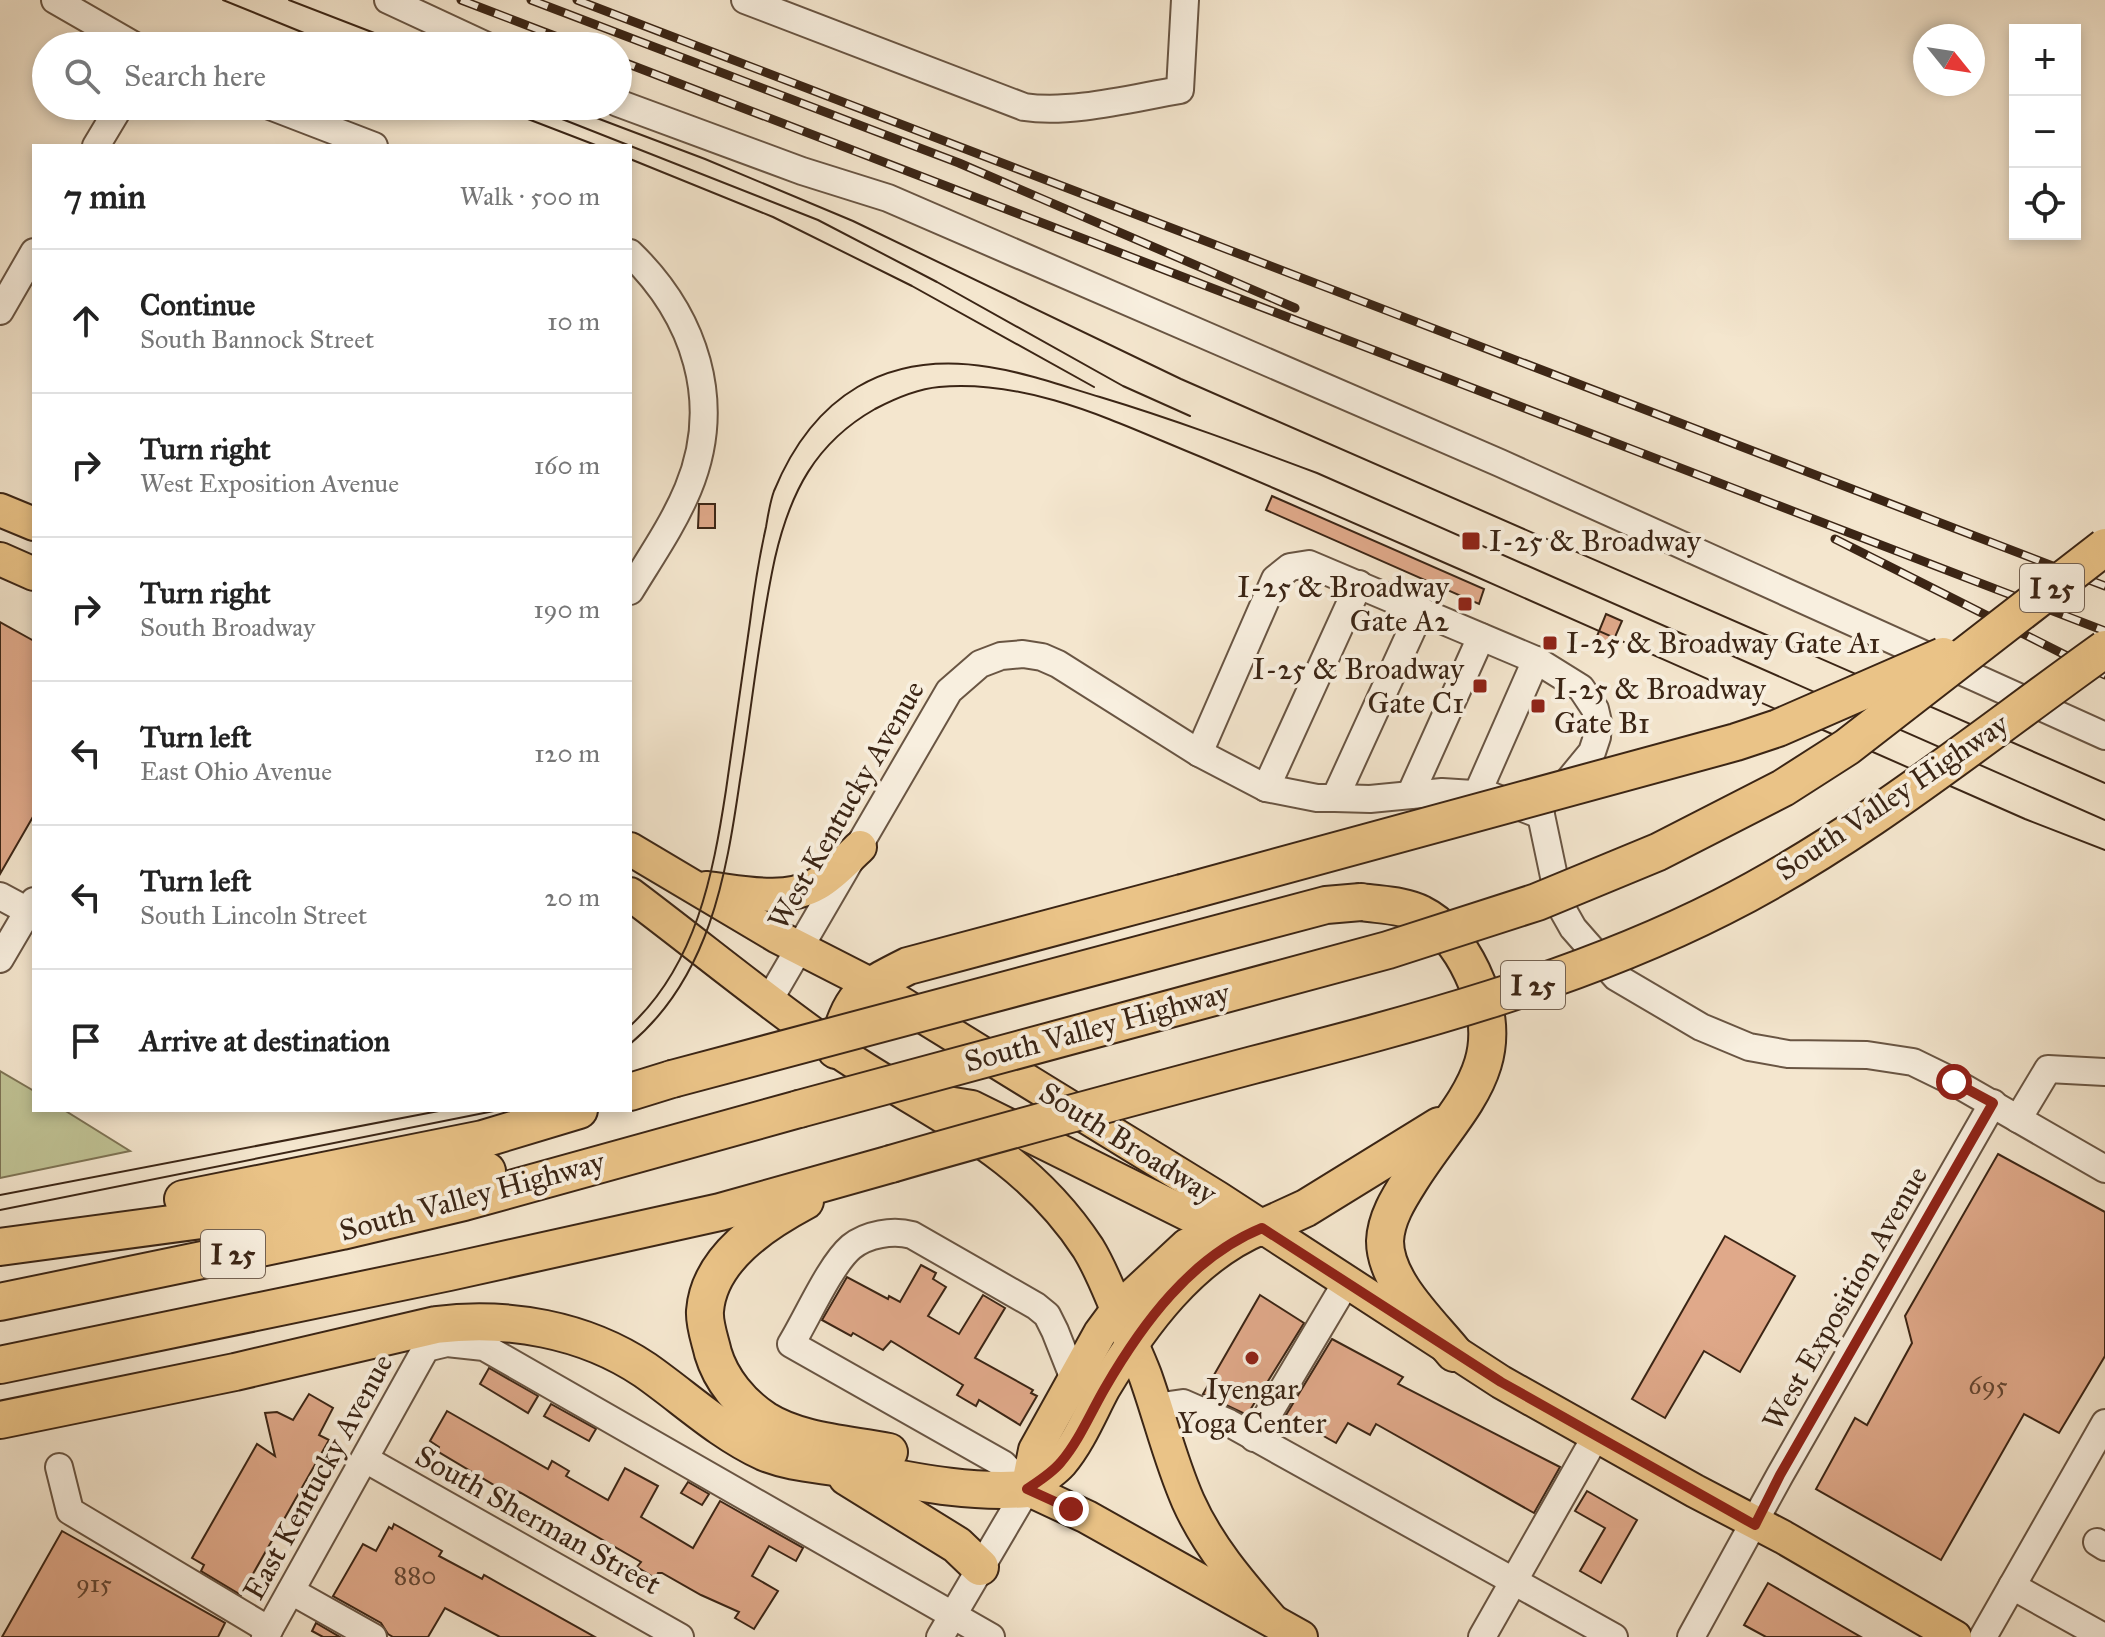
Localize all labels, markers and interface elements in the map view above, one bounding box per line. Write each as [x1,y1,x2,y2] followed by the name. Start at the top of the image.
[1913,24,1985,96] north arrow
[2009,24,2081,240] map controls
[2009,24,2081,96] button: +
[32,32,632,120] search box
[60,54,104,98] icon: search
[124,58,266,94] text: Search here
[2009,96,2081,168] button: −
[2009,168,2081,240] button: locate
[64,176,146,217] text: 7 min
[460,180,600,212] text: Walk · 500 m
[140,287,255,323] text: Continue
[64,299,108,343] icon: ahead
[547,305,600,337] text: 10 m
[140,323,374,355] text: South Bannock Street
[140,431,271,467] text: Turn right
[64,443,108,487] icon: right
[534,449,600,481] text: 160 m
[140,467,399,499] text: West Exposition Avenue
[1489,523,1702,559] place label: I-25 & Broadway
[1460,530,1482,552] marker: I-25 & Broadway
[2020,564,2084,612] road number: I 25
[1237,569,1450,639] place label: I-25 & Broadway Gate A2
[140,575,271,611] text: Turn right
[64,587,108,631] icon: right
[533,593,600,625] text: 190 m
[1456,595,1474,613] marker: I-25 & Broadway Gate A2
[140,611,315,643] text: South Broadway
[1566,625,1880,661] place label: I-25 & Broadway Gate A1
[1541,634,1559,652] marker: I-25 & Broadway Gate A1
[1252,651,1465,721] place label: I-25 & Broadway Gate C1
[1554,671,1767,741] place label: I-25 & Broadway Gate B1
[760,674,932,936] street label: West Kentucky Avenue
[1471,677,1489,695] marker: I-25 & Broadway Gate C1
[1529,697,1547,715] marker: I-25 & Broadway Gate B1
[1769,705,2016,888] street label: South Valley Highway
[140,719,251,755] text: Turn left
[64,731,108,775] icon: left
[534,737,600,769] text: 120 m
[140,755,332,787] text: East Ohio Avenue
[140,863,251,899] text: Turn left
[64,875,108,919] icon: left
[545,881,600,913] text: 20 m
[140,899,367,931] text: South Lincoln Street
[1501,961,1565,1009] road number: I 25
[960,974,1234,1080] street label: South Valley Highway
[64,1019,108,1063] icon: arrive
[140,1023,390,1059] text: Arrive at destination
[1936,1064,1972,1100] route start
[1033,1074,1224,1212] street label: South Broadway
[335,1143,609,1249] street label: South Valley Highway
[1755,1160,1935,1436] street label: West Exposition Avenue
[201,1230,265,1278] road number: I 25
[235,1348,401,1606] street label: East Kentucky Avenue
[1243,1349,1261,1367] marker: Iyengar Yoga Center
[1968,1369,2008,1401] house number: 695
[1178,1371,1327,1441] place label: Iyengar Yoga Center
[409,1438,667,1603] street label: South Sherman Street
[1053,1491,1089,1527] route end
[394,1559,436,1591] house number: 880
[76,1567,112,1599] house number: 915

